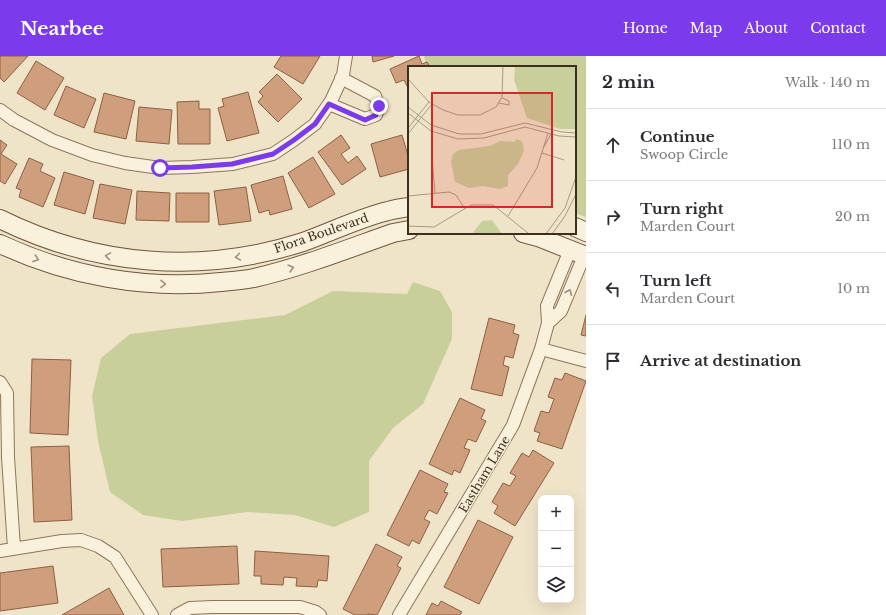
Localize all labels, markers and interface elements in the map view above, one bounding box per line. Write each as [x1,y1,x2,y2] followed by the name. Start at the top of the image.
[20,17,104,40] text: Nearbee
[623,19,668,37] text: Home
[690,19,722,37] text: Map
[744,19,788,37] text: About
[810,19,866,37] text: Contact
[408,66,576,234] inset map
[602,72,655,93] text: 2 min
[785,74,870,91] text: Walk · 140 m
[370,97,388,115] route end
[640,127,715,146] text: Continue
[602,134,624,156] icon: ahead
[831,136,870,153] text: 110 m
[640,146,728,163] text: Swoop Circle
[151,159,169,177] route start
[640,199,723,218] text: Turn right
[602,206,624,228] icon: right
[835,208,870,225] text: 20 m
[272,210,370,256] street label: Flora Boulevard
[640,218,735,235] text: Marden Court
[105,252,112,261] one-way arrow
[235,253,241,261] one-way arrow
[32,254,39,262] one-way arrow
[288,264,295,273] one-way arrow
[640,271,711,290] text: Turn left
[602,278,624,300] icon: left
[160,280,166,288] one-way arrow
[837,280,870,297] text: 10 m
[564,288,572,296] one-way arrow
[640,290,735,307] text: Marden Court
[602,350,624,372] icon: arrive
[640,351,801,370] text: Arrive at destination
[455,433,513,515] street label: Eastham Lane
[538,495,574,603] map controls
[538,495,574,531] button: +
[538,531,574,567] button: −
[538,567,574,603] button: layers

